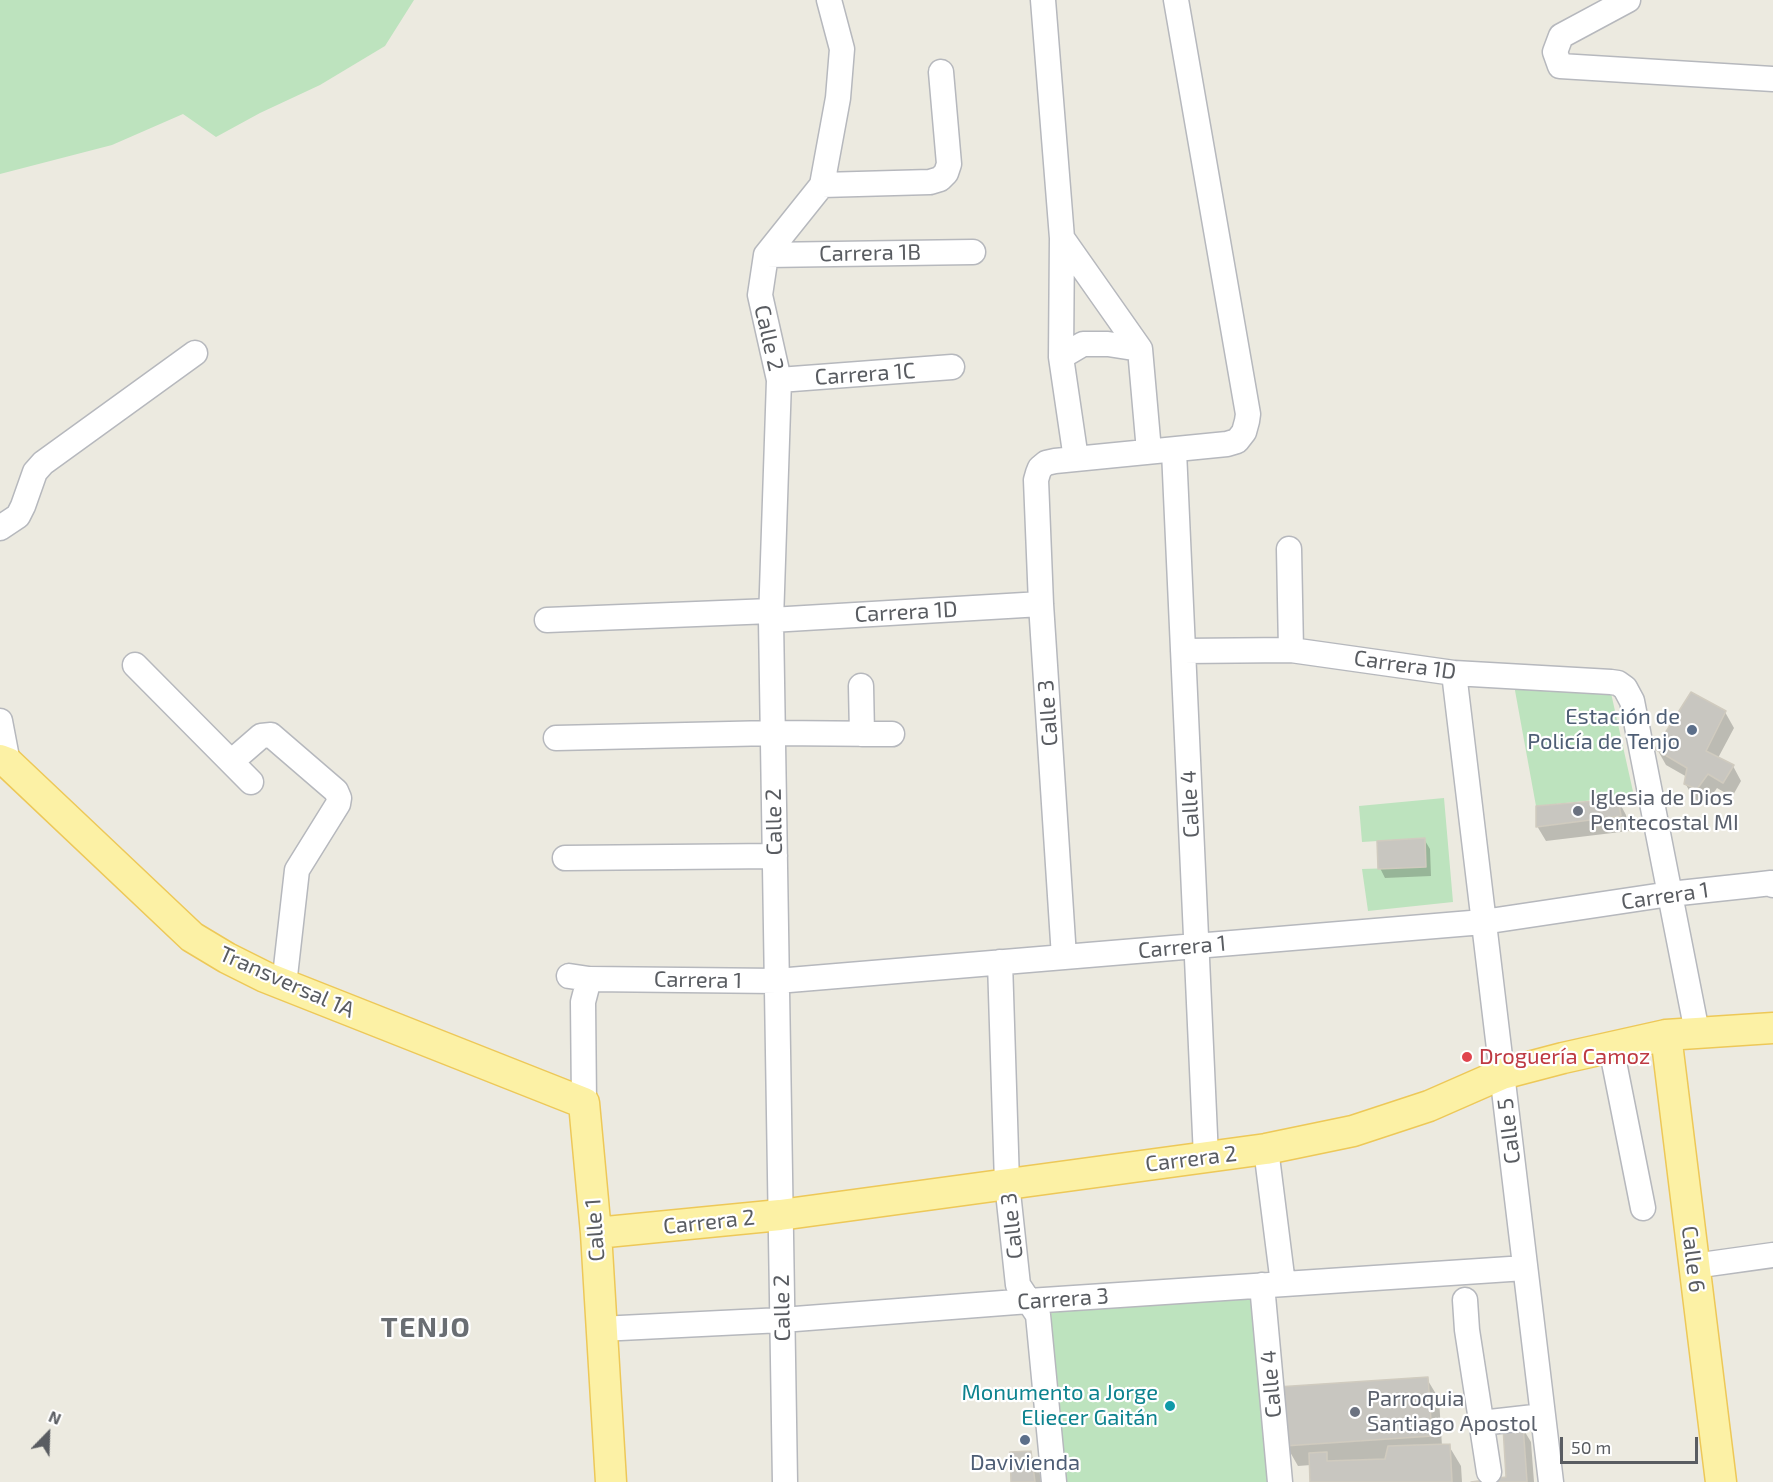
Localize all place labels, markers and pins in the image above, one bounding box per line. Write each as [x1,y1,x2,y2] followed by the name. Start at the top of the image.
[1527,704,1680,756] place label: Estación de Policía de Tenjo
[1685,723,1699,737] marker: Estación de Policía de Tenjo
[1590,785,1739,836] place label: Iglesia de Dios Pentecostal MI
[1571,804,1585,818] marker: Iglesia de Dios Pentecostal MI
[1479,1044,1650,1070] place label: Droguería Camoz
[1460,1050,1474,1064] marker: Droguería Camoz
[962,1380,1158,1432] place label: Monumento a Jorge Eliecer Gaitán
[1367,1386,1537,1438] place label: Parroquia Santiago Apostol
[1163,1399,1177,1413] marker: Monumento a Jorge Eliecer Gaitán
[1348,1405,1362,1419] marker: Parroquia Santiago Apostol
[1018,1433,1032,1447] marker: Davivienda
[970,1450,1080,1476] place label: Davivienda

